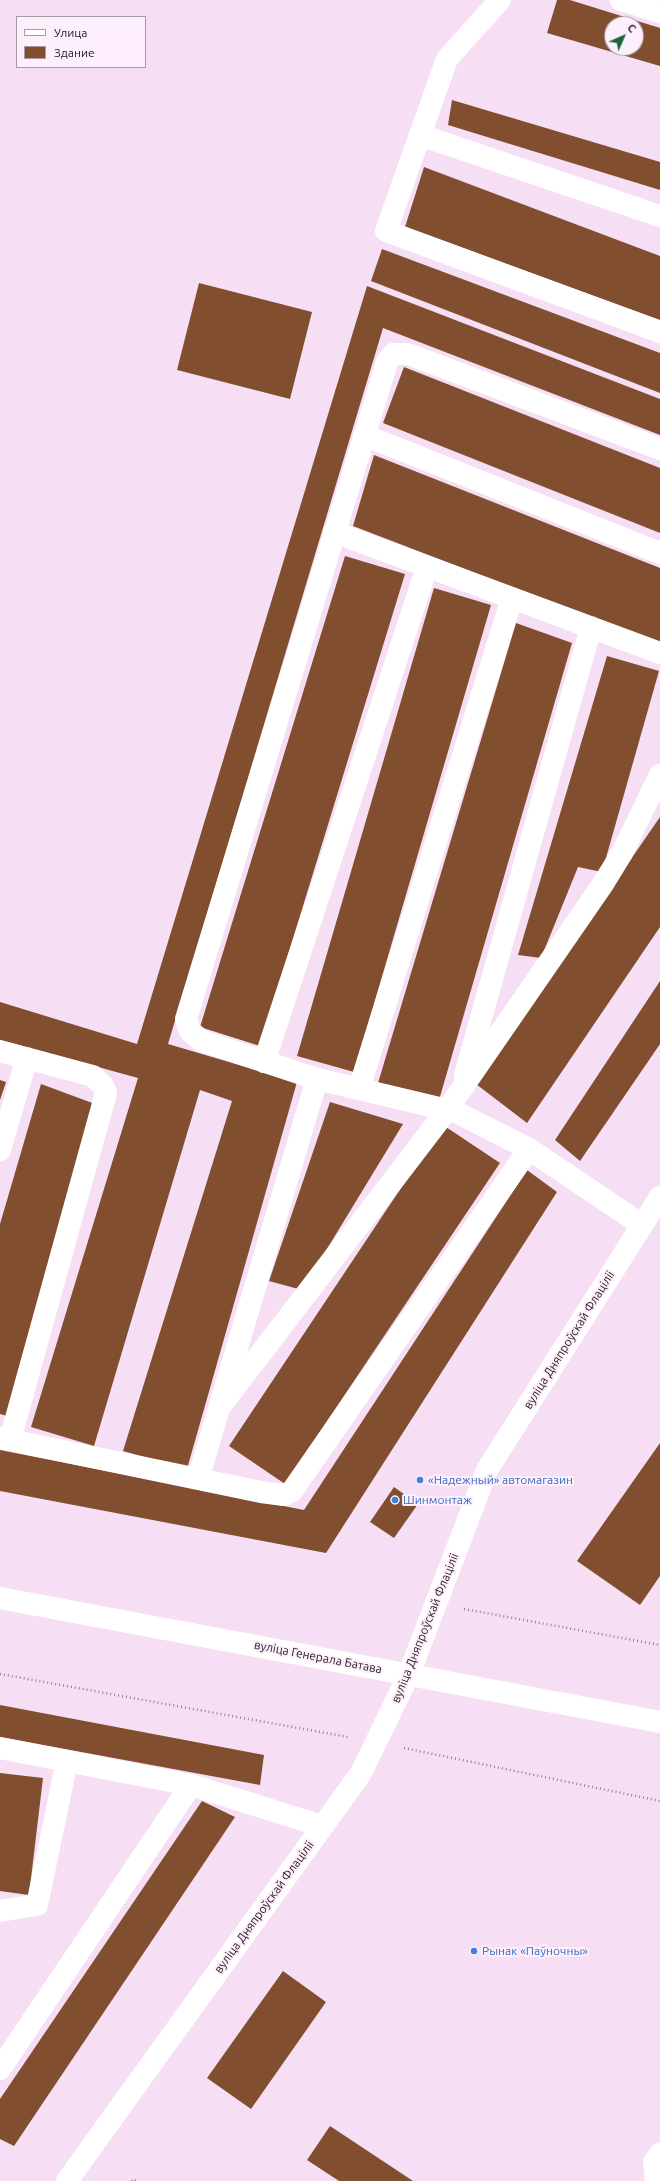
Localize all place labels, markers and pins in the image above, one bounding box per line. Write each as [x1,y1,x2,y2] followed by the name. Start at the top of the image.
[428,1473,573,1487] place label: «Надежный» автомагазин
[415,1475,425,1485] marker: «Надежный» автомагазин
[403,1493,472,1507] place label: Шинмонтаж
[390,1495,400,1505] marker: Шинмонтаж
[482,1944,588,1958] place label: Рынак «Паўночны»
[469,1946,479,1956] marker: Рынак «Паўночны»

